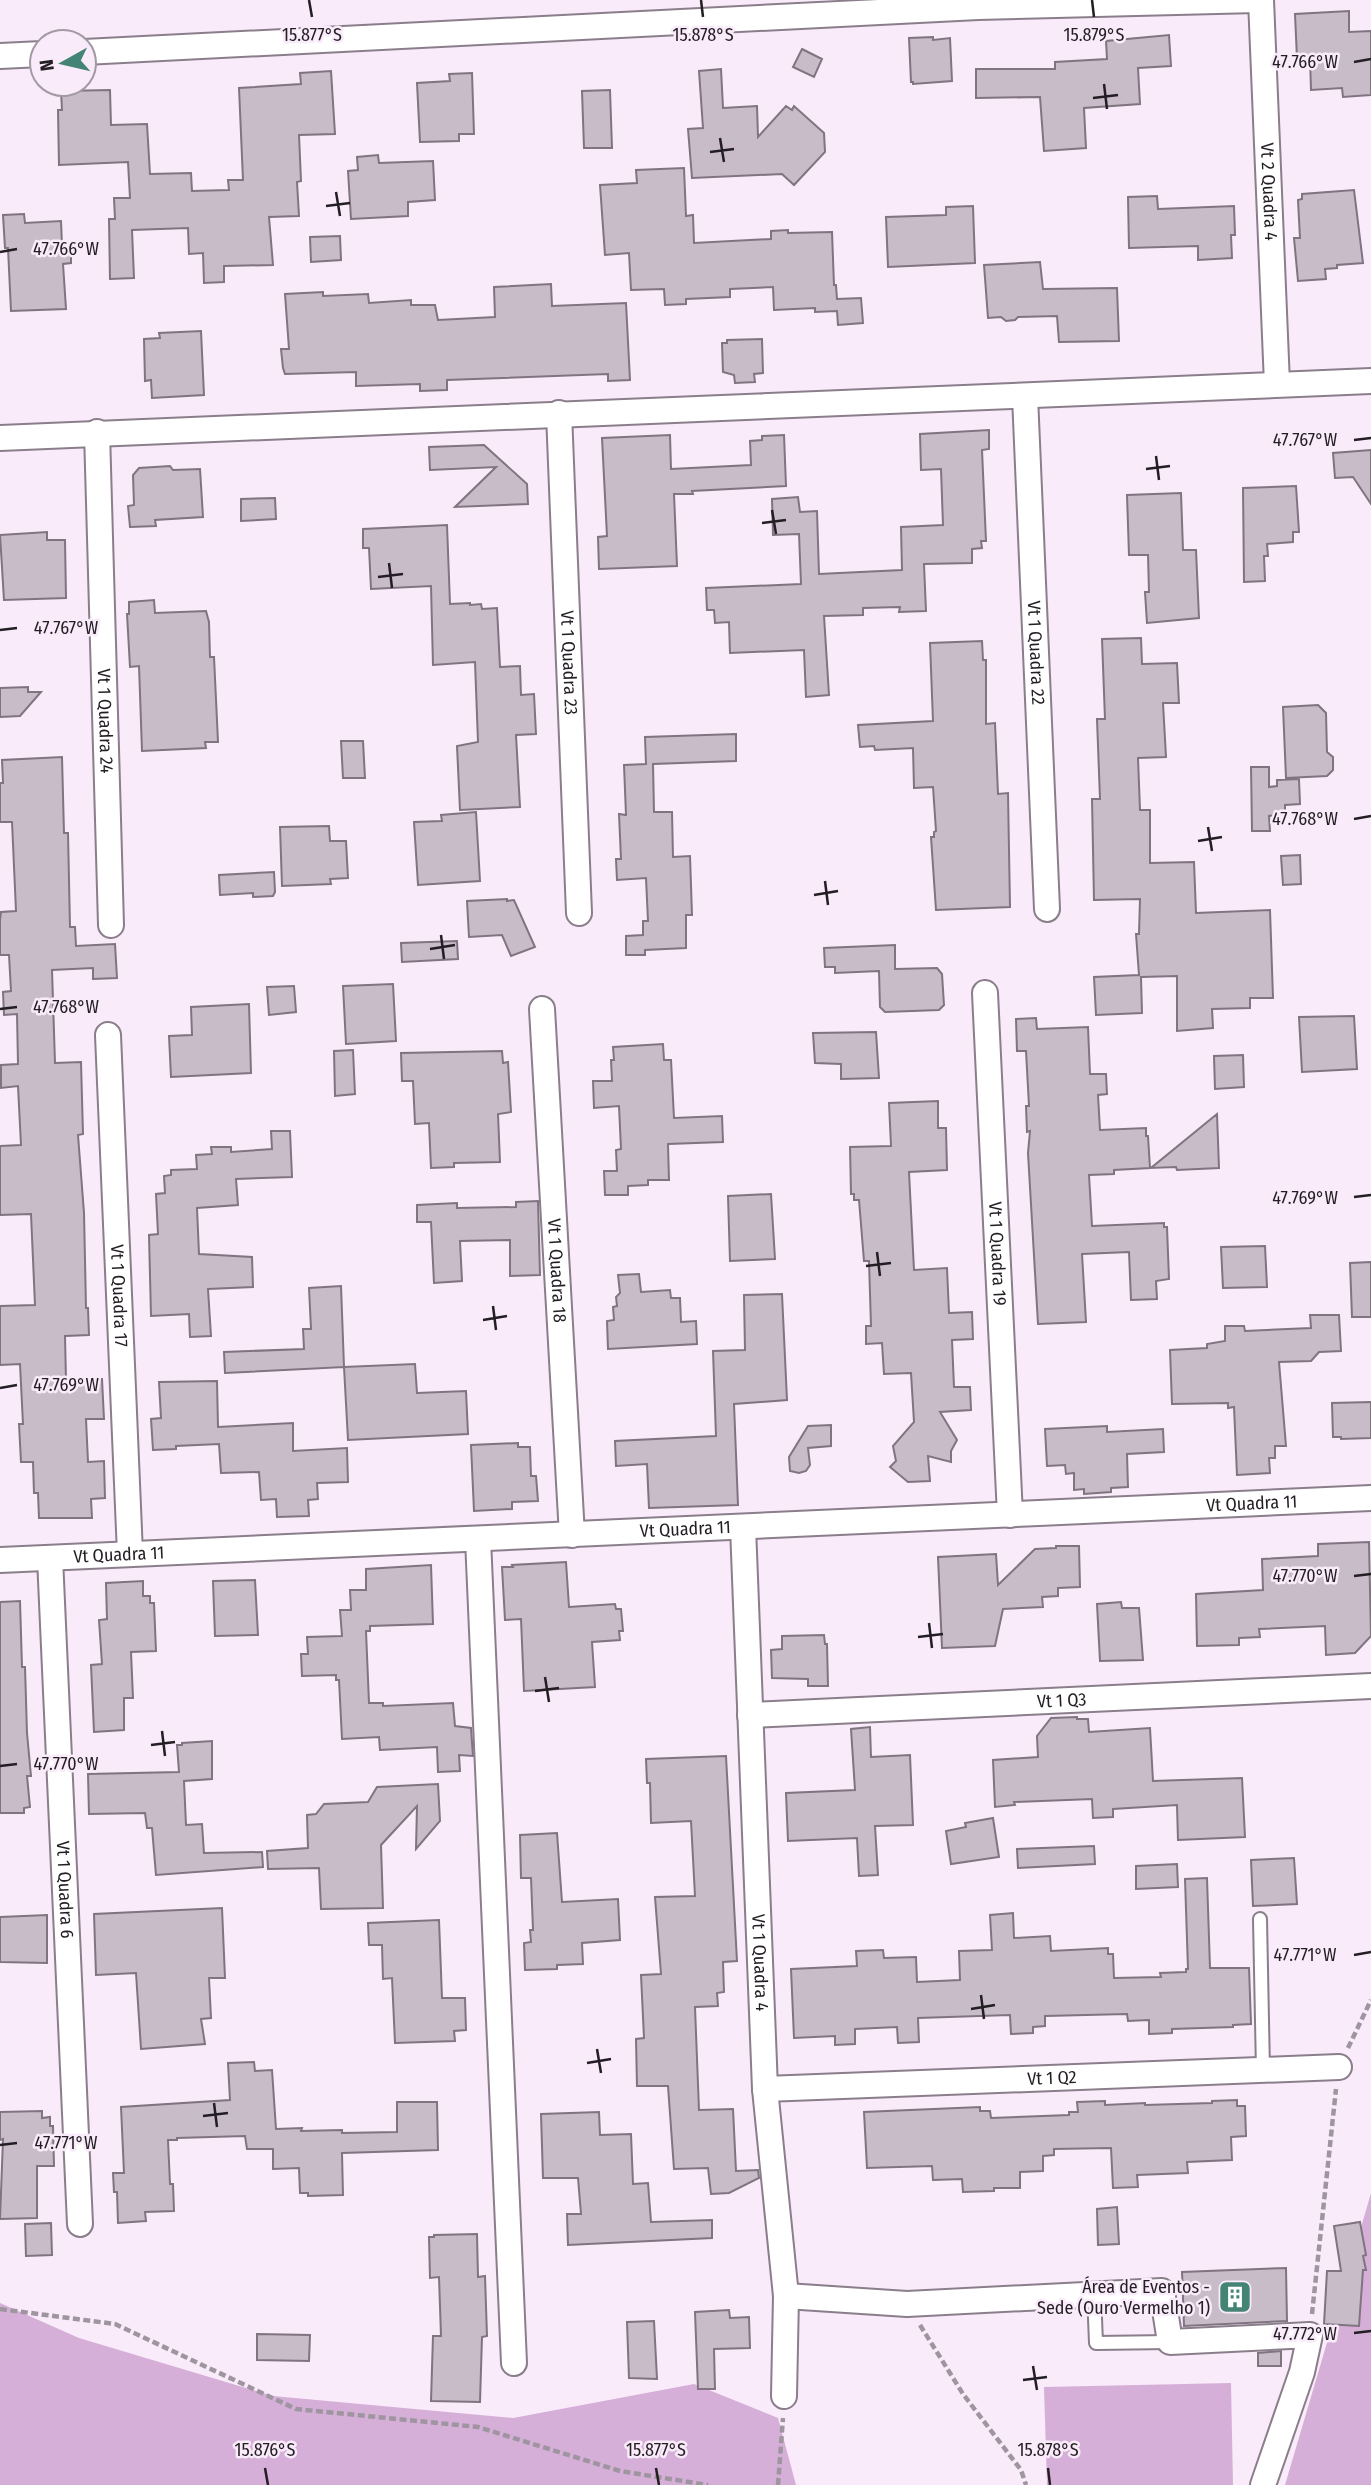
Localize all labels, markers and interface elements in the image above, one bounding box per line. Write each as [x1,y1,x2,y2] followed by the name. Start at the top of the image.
[282,24,342,46] text: 15.877°S
[672,24,734,46] text: 15.878°S
[1063,24,1125,46] text: 15.879°S
[28,28,98,98] north arrow
[1272,51,1338,73] text: 47.766°W
[34,58,59,73] text: N
[1256,142,1282,242] street label: Vt 2 Quadra 4
[33,238,99,260] text: 47.766°W
[1273,429,1338,451] text: 47.767°W
[1023,600,1049,705] street label: Vt 1 Quadra 22
[556,610,582,715] street label: Vt 1 Quadra 23
[34,617,99,639] text: 47.767°W
[93,668,118,774] street label: Vt 1 Quadra 24
[1272,808,1339,830] text: 47.768°W
[33,996,100,1018] text: 47.768°W
[1272,1187,1338,1209] text: 47.769°W
[984,1201,1011,1306] street label: Vt 1 Quadra 19
[543,1218,571,1323] street label: Vt 1 Quadra 18
[106,1244,132,1348] street label: Vt 1 Quadra 17
[33,1374,99,1396] text: 47.769°W
[1206,1490,1298,1516] street label: Vt Quadra 11
[639,1516,731,1542] street label: Vt Quadra 11
[73,1542,165,1568] street label: Vt Quadra 11
[1272,1565,1338,1587] text: 47.770°W
[1036,1688,1087,1713] street label: Vt 1 Q3
[33,1753,99,1775] text: 47.770°W
[52,1841,78,1939] street label: Vt 1 Quadra 6
[747,1914,773,2012] street label: Vt 1 Quadra 4
[1274,1944,1337,1966] text: 47.771°W
[1027,2066,1077,2090] street label: Vt 1 Q2
[35,2132,98,2154] text: 47.771°W
[1037,2275,1210,2319] place label: Área de Eventos - Sede (Ouro Vermelho 1)
[1216,2278,1254,2316] building icon: Área de Eventos - Sede (Ouro Vermelho 1)
[1273,2323,1337,2345] text: 47.772°W
[235,2439,296,2461] text: 15.876°S
[626,2439,686,2461] text: 15.877°S
[1017,2439,1079,2461] text: 15.878°S

